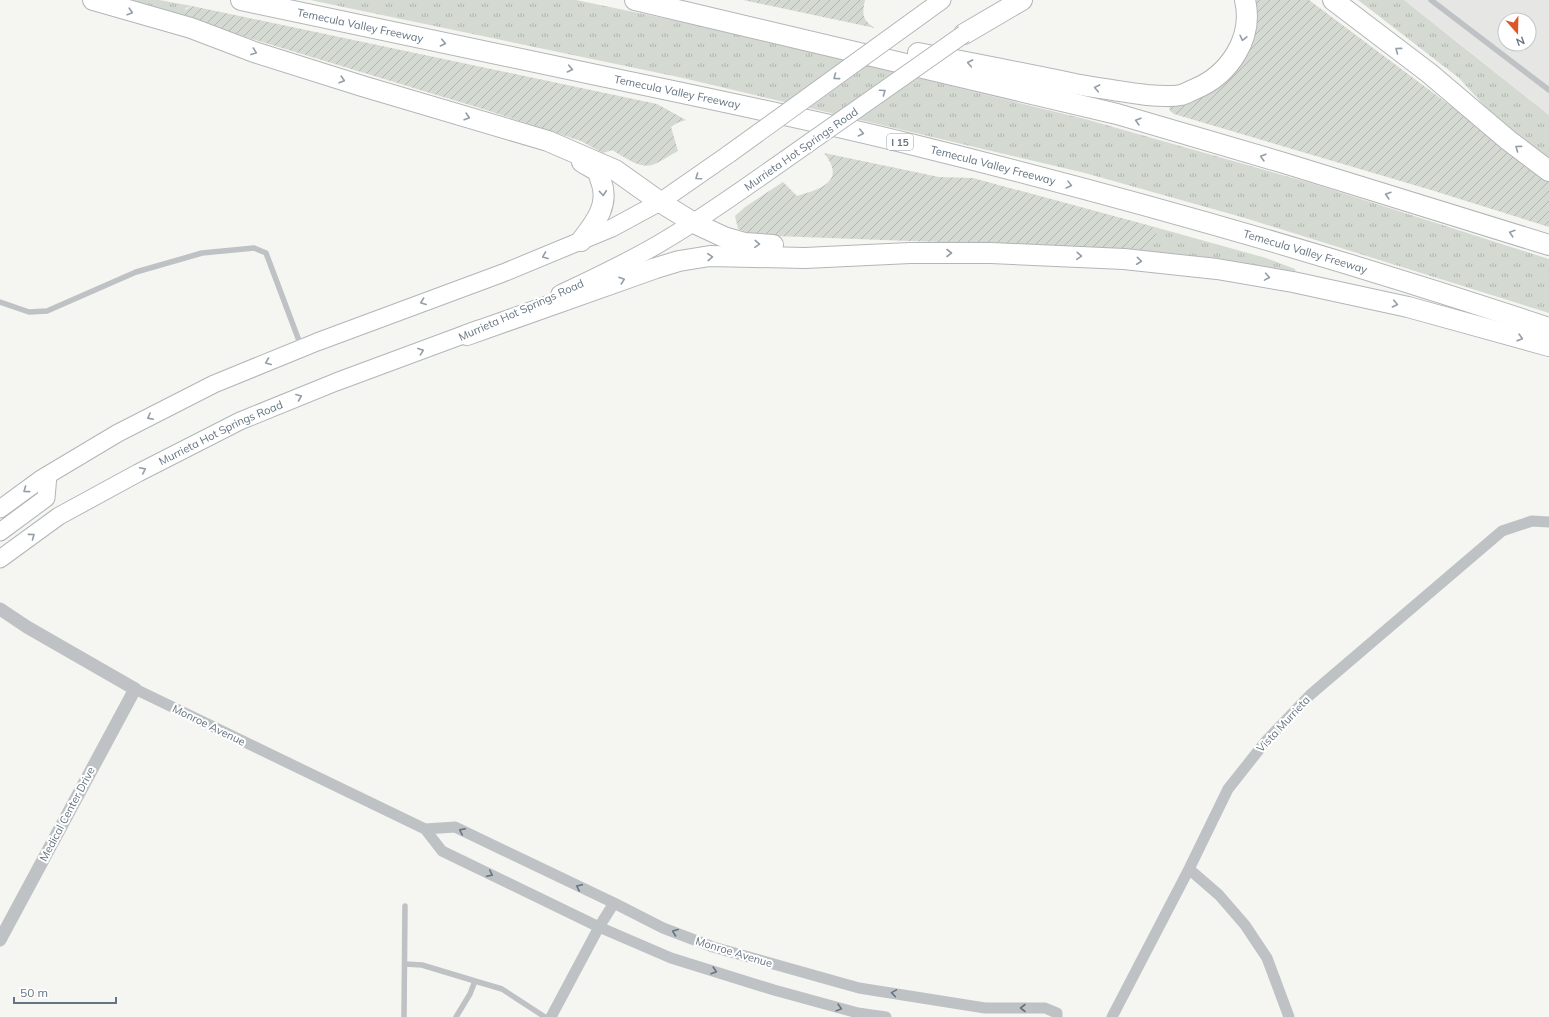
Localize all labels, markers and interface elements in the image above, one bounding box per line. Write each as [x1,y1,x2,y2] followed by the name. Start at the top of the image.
[296,5,425,45] street label: Temecula Valley Freeway
[127,7,134,16] one-way arrow
[1497,12,1537,52] north arrow
[1514,33,1527,49] text: N
[1239,35,1248,42] one-way arrow
[440,38,446,46] one-way arrow
[1396,47,1403,54] one-way arrow
[250,48,257,56] one-way arrow
[967,59,973,68] one-way arrow
[567,65,573,73] one-way arrow
[613,72,742,112] street label: Temecula Valley Freeway
[833,72,840,80] one-way arrow
[338,75,345,84] one-way arrow
[1094,84,1101,92] one-way arrow
[879,90,886,97] one-way arrow
[741,104,861,194] street label: Murrieta Hot Springs Road
[463,112,470,121] one-way arrow
[1135,117,1142,125] one-way arrow
[858,129,865,137] one-way arrow
[887,134,913,150] road number: I 15
[929,142,1057,188] street label: Temecula Valley Freeway
[1515,146,1522,153] one-way arrow
[1260,153,1267,162] one-way arrow
[695,172,702,179] one-way arrow
[1066,180,1072,188] one-way arrow
[599,190,608,196] one-way arrow
[1384,191,1391,200] one-way arrow
[1242,226,1369,277] street label: Temecula Valley Freeway
[1508,229,1515,238] one-way arrow
[754,239,760,248] one-way arrow
[946,249,952,257] one-way arrow
[541,251,548,259] one-way arrow
[1076,252,1082,261] one-way arrow
[707,253,713,261] one-way arrow
[1135,256,1142,265] one-way arrow
[1264,273,1270,281] one-way arrow
[456,276,586,344] street label: Murrieta Hot Springs Road
[619,276,626,284] one-way arrow
[420,298,427,306] one-way arrow
[1391,299,1398,307] one-way arrow
[1516,333,1523,342] one-way arrow
[417,348,424,356] one-way arrow
[264,357,272,365] one-way arrow
[296,394,303,402] one-way arrow
[156,397,285,468] street label: Murrieta Hot Springs Road
[147,412,154,420] one-way arrow
[139,467,147,475] one-way arrow
[24,485,31,492] one-way arrow
[27,534,34,541] one-way arrow
[1253,693,1313,755] street label: Vista Murrieta
[170,701,248,749] street label: Monroe Avenue
[36,764,98,864] street label: Medical Center Drive
[458,828,466,836] one-way arrow
[486,869,493,877] one-way arrow
[576,883,583,891] one-way arrow
[671,929,678,937] one-way arrow
[694,934,774,970] street label: Monroe Avenue
[710,966,717,975] one-way arrow
[14,979,116,1005] scale bar
[20,985,48,1000] text: 50 m
[891,989,897,998] one-way arrow
[835,1003,842,1011] one-way arrow
[1020,1004,1026,1012] one-way arrow

